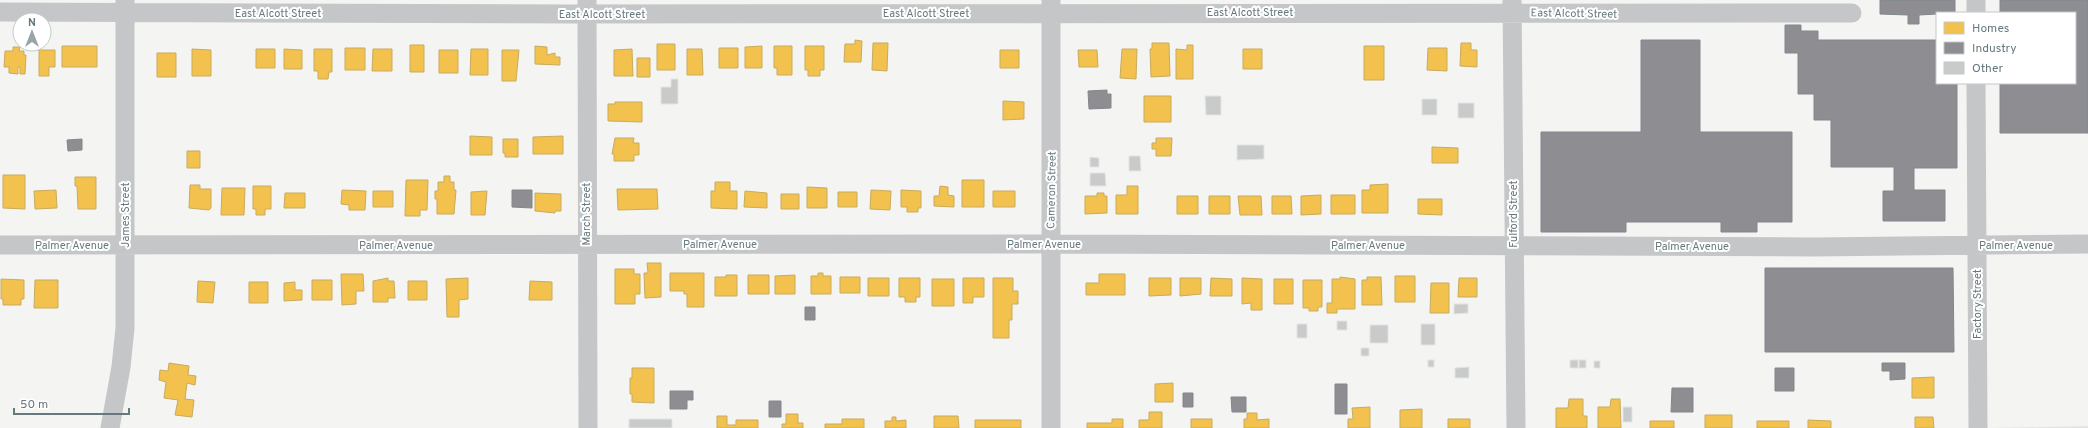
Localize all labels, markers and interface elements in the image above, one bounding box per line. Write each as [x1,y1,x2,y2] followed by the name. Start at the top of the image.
[1207,6,1293,20] street label: East Alcott Street
[1531,6,1617,22] street label: East Alcott Street
[235,7,321,21] street label: East Alcott Street
[883,7,969,21] street label: East Alcott Street
[559,8,645,22] street label: East Alcott Street
[12,12,52,52] north arrow
[1936,12,2076,84] legend
[28,16,36,30] text: N
[1972,21,2009,37] text: Homes
[1972,41,2017,57] text: Industry
[1972,61,2004,77] text: Other
[1044,151,1060,229] street label: Cameron Street
[1507,180,1521,248] street label: Fulford Street
[119,182,133,248] street label: James Street
[580,182,594,246] street label: March Street
[683,238,757,252] street label: Palmer Avenue
[1007,238,1081,252] street label: Palmer Avenue
[35,239,109,253] street label: Palmer Avenue
[359,239,433,253] street label: Palmer Avenue
[1331,239,1405,253] street label: Palmer Avenue
[1979,239,2053,253] street label: Palmer Avenue
[1655,240,1729,254] street label: Palmer Avenue
[1971,269,1985,339] street label: Factory Street
[14,390,129,416] scale bar
[20,397,48,413] text: 50 m

